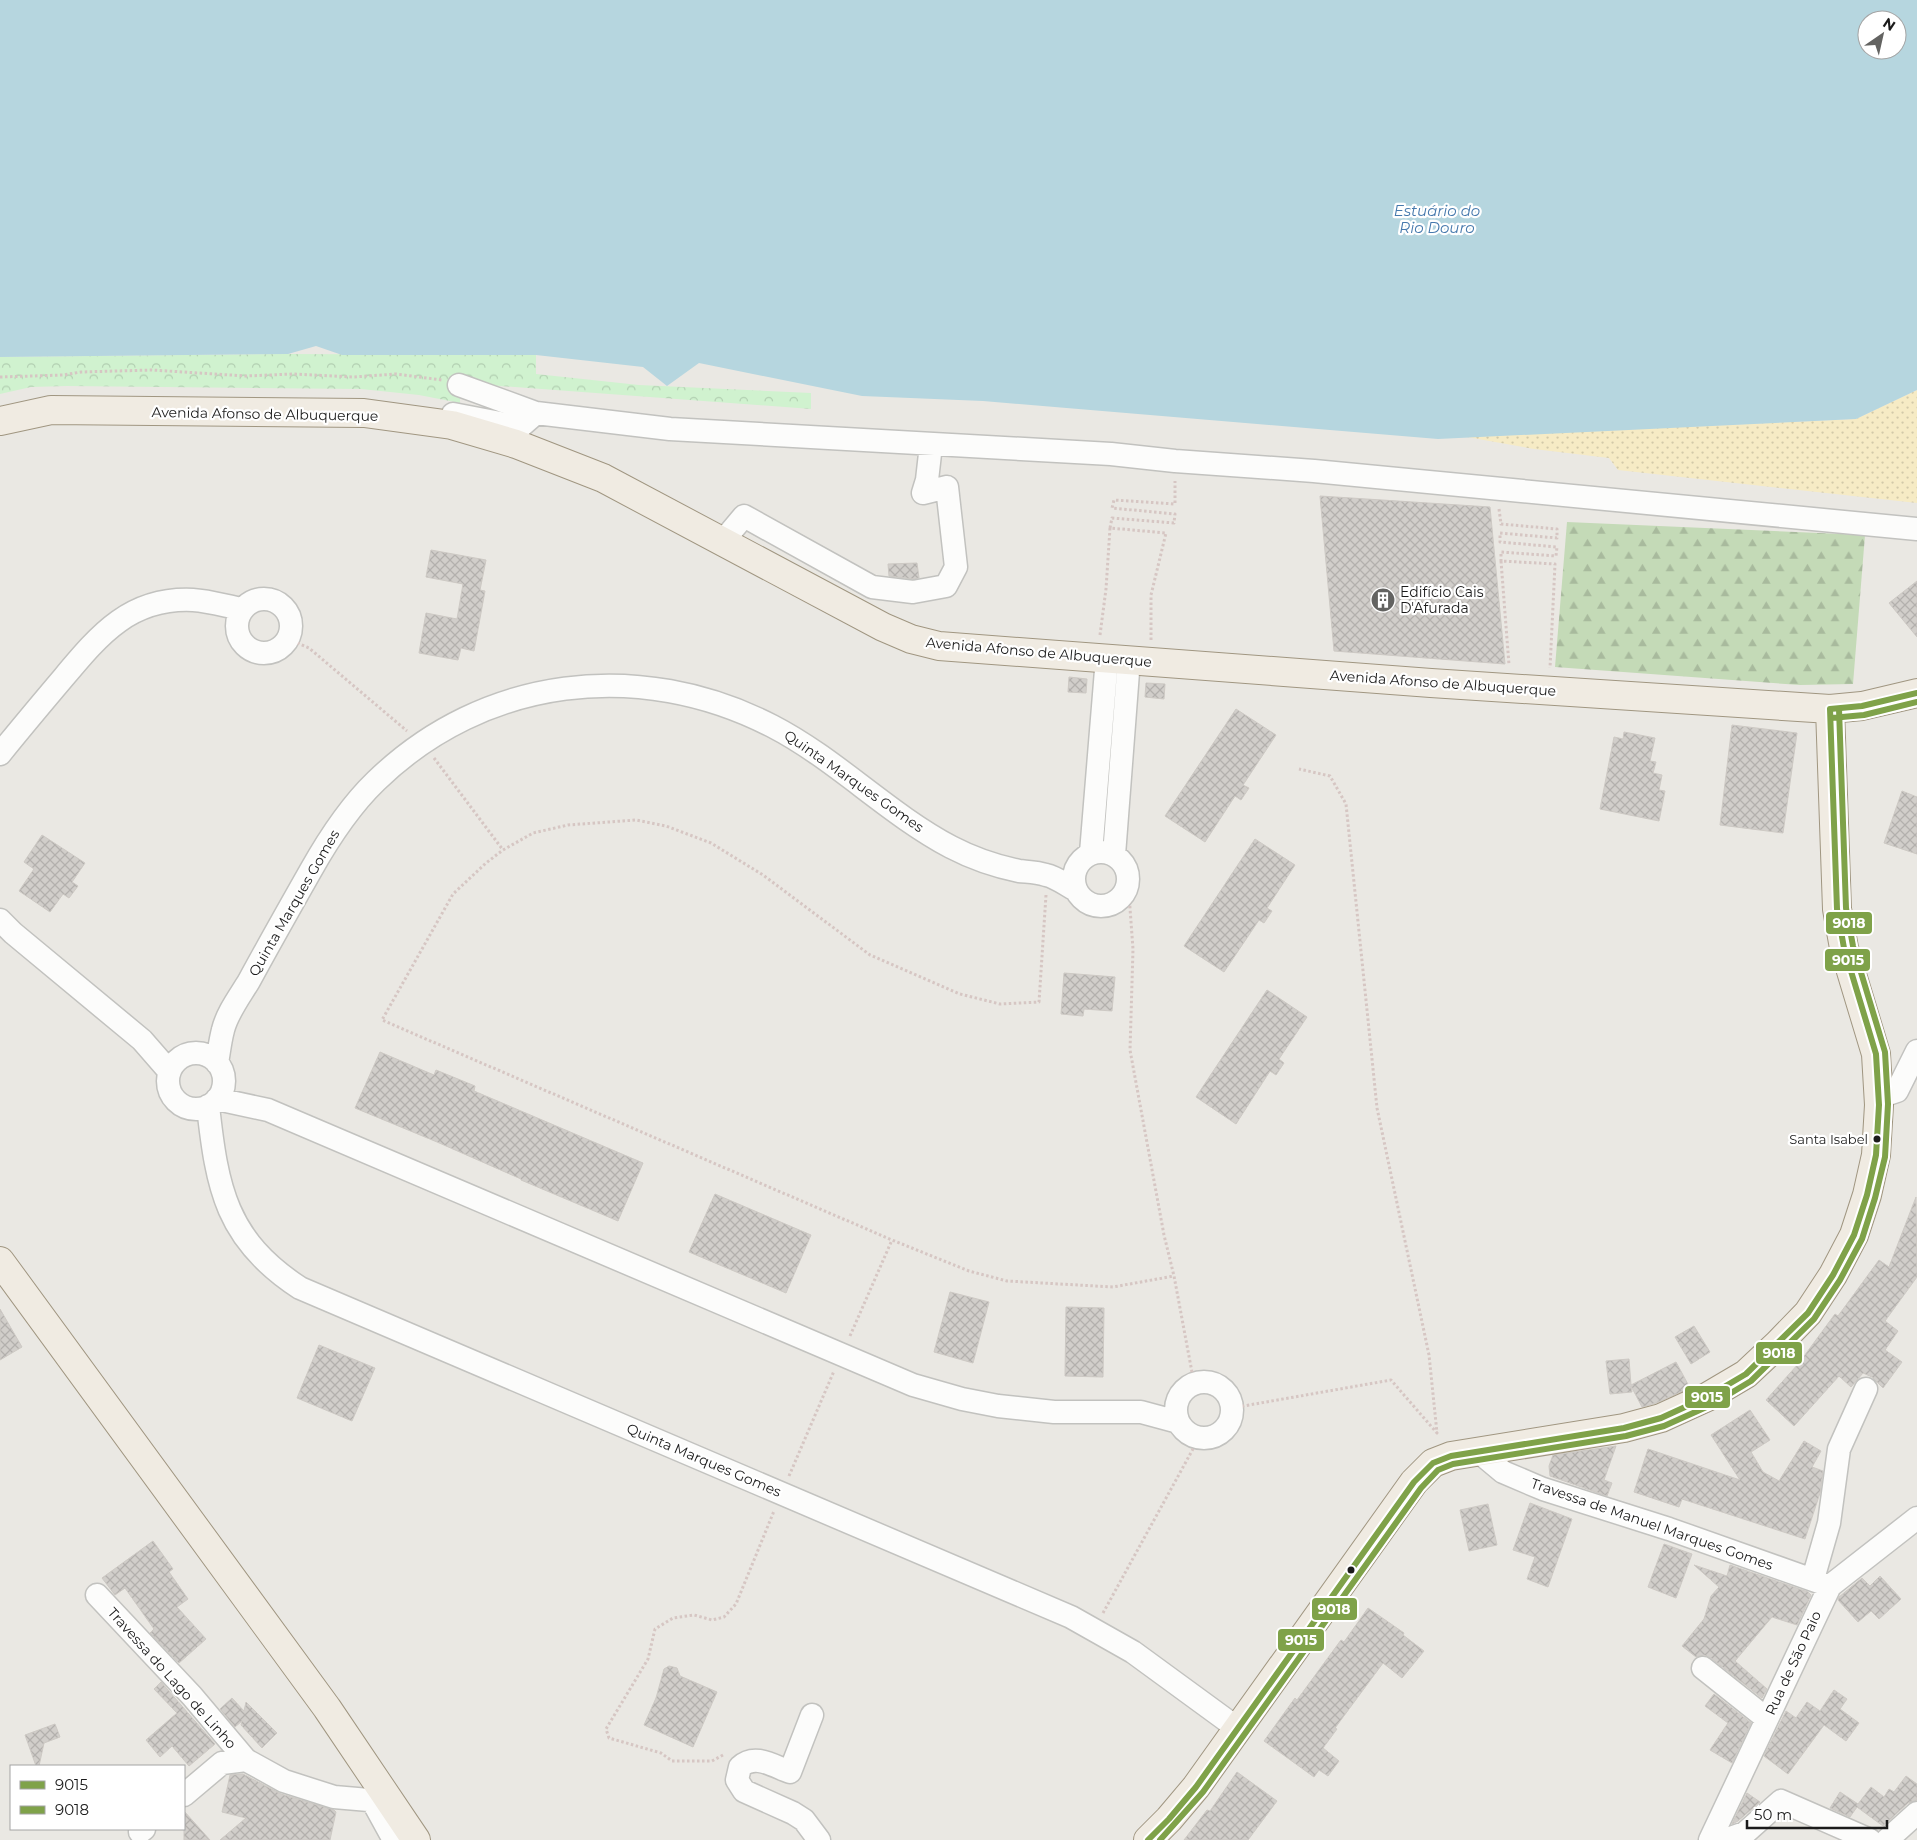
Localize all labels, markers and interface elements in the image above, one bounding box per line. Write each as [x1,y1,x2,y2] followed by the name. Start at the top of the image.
[1857,10,1907,60] north arrow
[1880,14,1899,35] text: N
[1394,201,1480,237] water label: Estuário do Rio Douro
[151,403,379,425] street label: Avenida Afonso de Albuquerque
[1400,583,1484,617] place label: Edifício Cais D'Afurada
[1370,587,1396,613] building icon: Edifício Cais D'Afurada
[925,633,1153,671] street label: Avenida Afonso de Albuquerque
[1329,666,1557,700] street label: Avenida Afonso de Albuquerque
[781,726,927,836] street label: Quinta Marques Gomes
[245,826,343,980] street label: Quinta Marques Gomes
[1825,911,1873,935] line badge: 9018
[1832,914,1866,932] text: 9018
[1824,948,1871,972] line badge: 9015
[1832,951,1864,969] text: 9015
[1789,1131,1868,1147] place label: Santa Isabel
[1872,1134,1882,1144] marker: Santa Isabel
[1755,1341,1803,1365] line badge: 9018
[1762,1344,1796,1362] text: 9018
[1684,1385,1731,1409] line badge: 9015
[1691,1388,1723,1406] text: 9015
[624,1419,784,1501] street label: Quinta Marques Gomes
[1528,1474,1776,1574] street label: Travessa de Manuel Marques Gomes
[1346,1565,1356,1575] unlabelled marker
[1311,1597,1358,1621] line badge: 9018
[1317,1600,1351,1618] text: 9018
[104,1604,240,1753] street label: Travessa do Lago de Linho
[1761,1608,1825,1718] street label: Rua de São Paio
[1277,1628,1325,1652] line badge: 9015
[1285,1631,1317,1649] text: 9015
[10,1765,185,1830] legend
[55,1775,88,1794] text: 9015
[1747,1798,1887,1830] scale bar
[55,1800,89,1819] text: 9018
[1754,1805,1792,1824] text: 50 m

